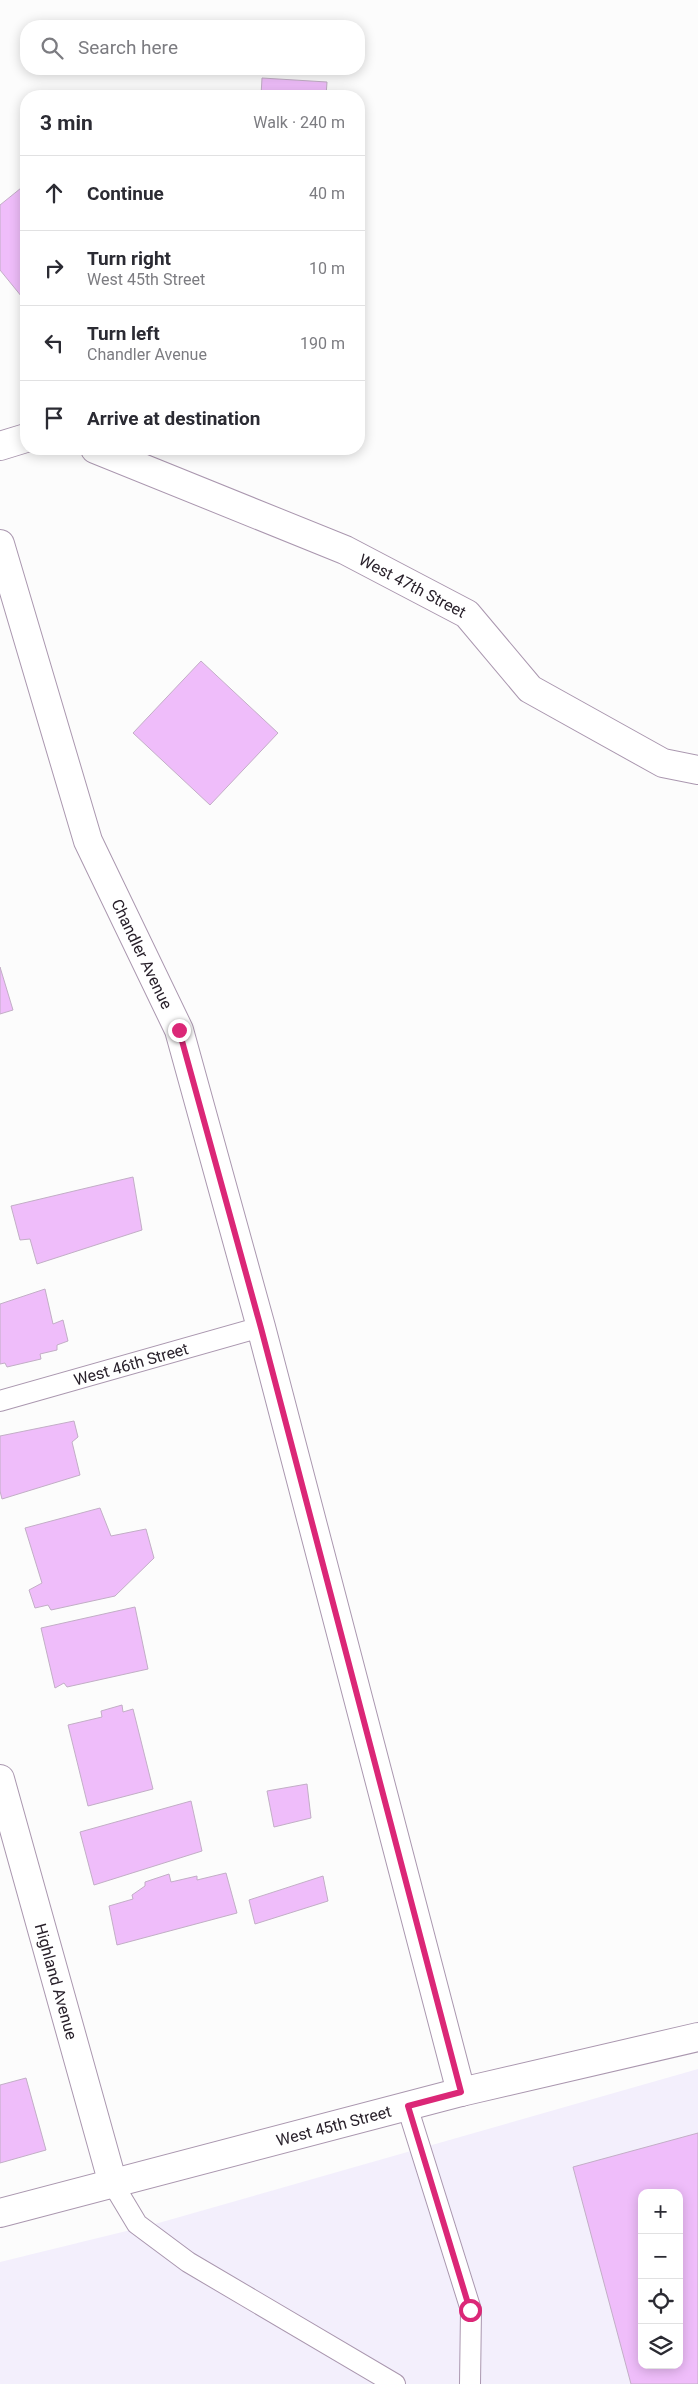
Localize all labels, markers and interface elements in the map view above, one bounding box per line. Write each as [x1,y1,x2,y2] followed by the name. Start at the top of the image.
[20,20,365,75] search box
[38,34,66,62] icon: search
[78,36,178,59] text: Search here
[40,111,93,135] text: 3 min
[253,113,345,132] text: Walk · 240 m
[40,179,68,207] icon: ahead
[87,182,164,205] text: Continue
[309,184,345,203] text: 40 m
[87,247,171,270] text: Turn right
[40,254,68,282] icon: right
[309,259,345,278] text: 10 m
[87,270,205,289] text: West 45th Street
[87,322,160,345] text: Turn left
[40,329,68,357] icon: left
[300,334,345,353] text: 190 m
[87,345,207,364] text: Chandler Avenue
[40,404,68,432] icon: arrive
[87,407,260,430] text: Arrive at destination
[356,550,469,621] street label: West 47th Street
[108,896,177,1012] street label: Chandler Avenue
[168,1019,191,1042] route end
[71,1339,190,1389] street label: West 46th Street
[31,1921,82,2042] street label: Highland Avenue
[274,2101,393,2150] street label: West 45th Street
[638,2189,683,2369] map controls
[638,2189,683,2234] button: +
[638,2234,683,2279] button: −
[638,2279,683,2324] button: locate
[459,2299,482,2322] route start
[638,2324,683,2369] button: layers

